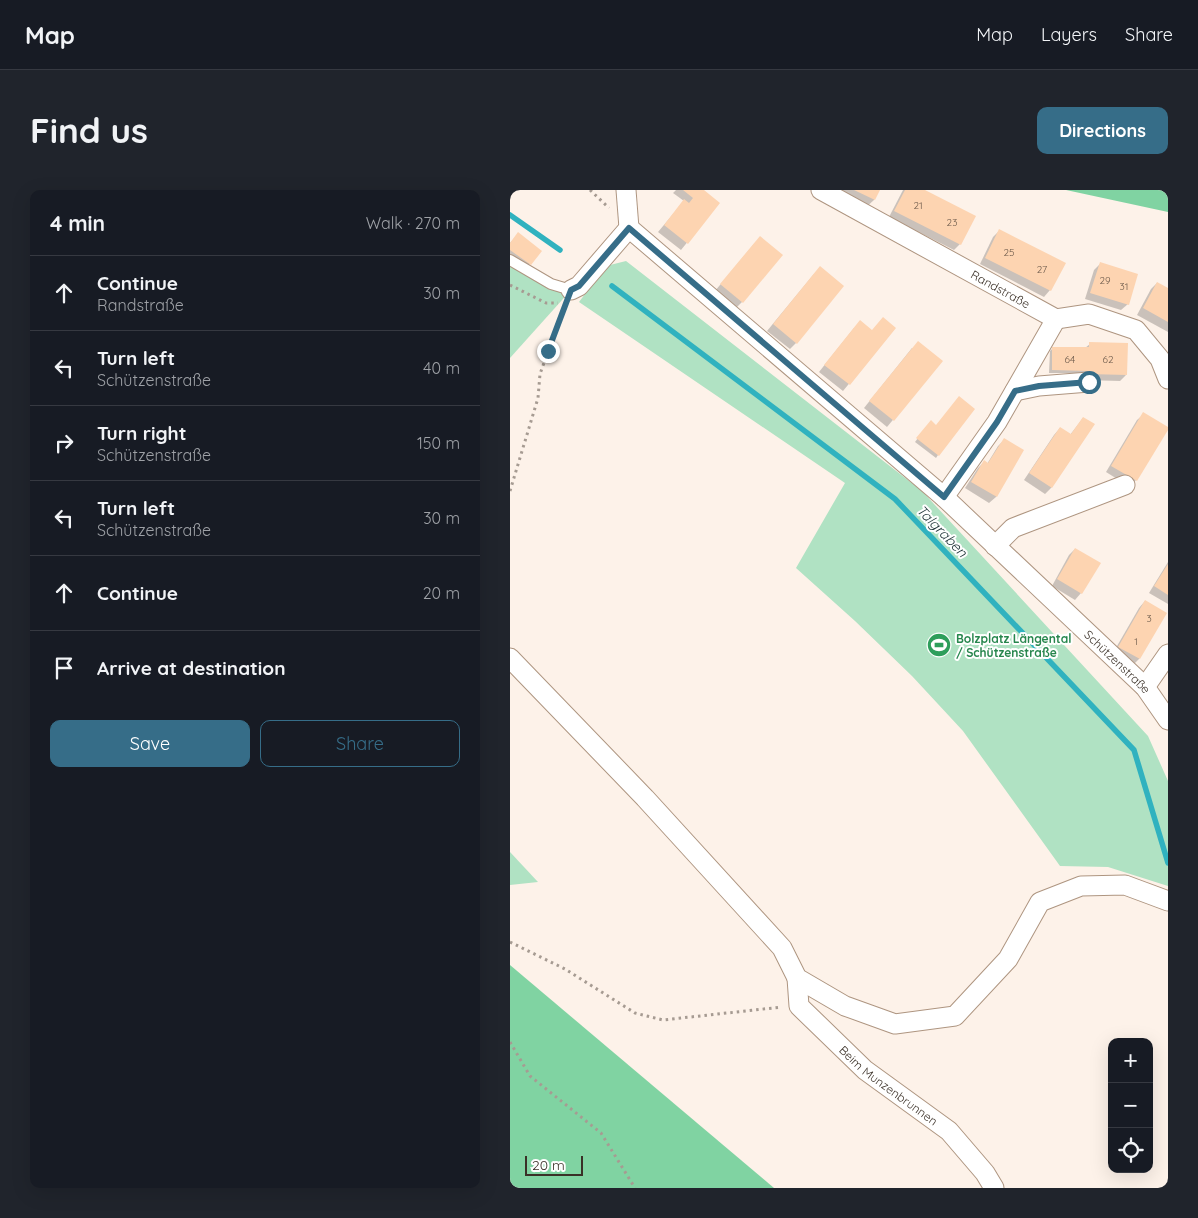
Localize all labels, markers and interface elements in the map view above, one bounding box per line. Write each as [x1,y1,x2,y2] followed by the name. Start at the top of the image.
[25,20,75,50] text: Map
[976,23,1013,46] text: Map
[1041,23,1097,46] text: Layers
[1125,23,1173,46] text: Share
[1037,107,1168,154] button: Directions
[30,108,148,152] text: Find us
[913,199,923,212] house number: 21
[50,210,105,236] text: 4 min
[366,213,460,233] text: Walk · 270 m
[947,216,957,229] house number: 23
[1004,246,1015,259] house number: 25
[1037,263,1047,276] house number: 27
[969,266,1033,311] street label: Randstraße
[97,271,178,295] text: Continue
[1099,274,1111,287] house number: 29
[50,279,78,307] icon: ahead
[1120,280,1128,293] house number: 31
[423,283,460,303] text: 30 m
[97,295,184,315] text: Randstraße
[537,340,560,363] route end
[97,346,175,370] text: Turn left
[1065,353,1075,366] house number: 64
[1103,353,1114,366] house number: 62
[50,354,78,382] icon: left
[423,358,460,378] text: 40 m
[97,370,211,390] text: Schützenstraße
[1078,371,1101,394] route start
[97,421,186,445] text: Turn right
[50,429,78,457] icon: right
[417,433,460,453] text: 150 m
[97,445,211,465] text: Schützenstraße
[97,496,175,520] text: Turn left
[913,501,972,561] water label: Talgraben
[50,504,78,532] icon: left
[423,508,460,528] text: 30 m
[97,520,211,540] text: Schützenstraße
[50,579,78,607] icon: ahead
[97,581,178,605] text: Continue
[423,583,460,603] text: 20 m
[1146,612,1152,625] house number: 3
[1082,626,1154,696] street label: Schützenstraße
[956,631,1072,660] place label: Bolzplatz Längental / Schützenstraße
[926,632,952,658] sports icon: Bolzplatz Längental / Schützenstraße
[1134,635,1138,648] house number: 1
[50,654,78,682] icon: arrive
[97,656,286,680] text: Arrive at destination
[50,720,250,767] button: Save
[260,720,460,767] button: Share
[1108,1038,1153,1173] map controls
[1108,1038,1153,1083] button: +
[837,1042,941,1128] street label: Beim Munzenbrunnen
[1108,1083,1153,1128] button: −
[1108,1128,1153,1173] button: locate
[525,1153,582,1176] scale bar
[532,1156,565,1174] text: 20 m

